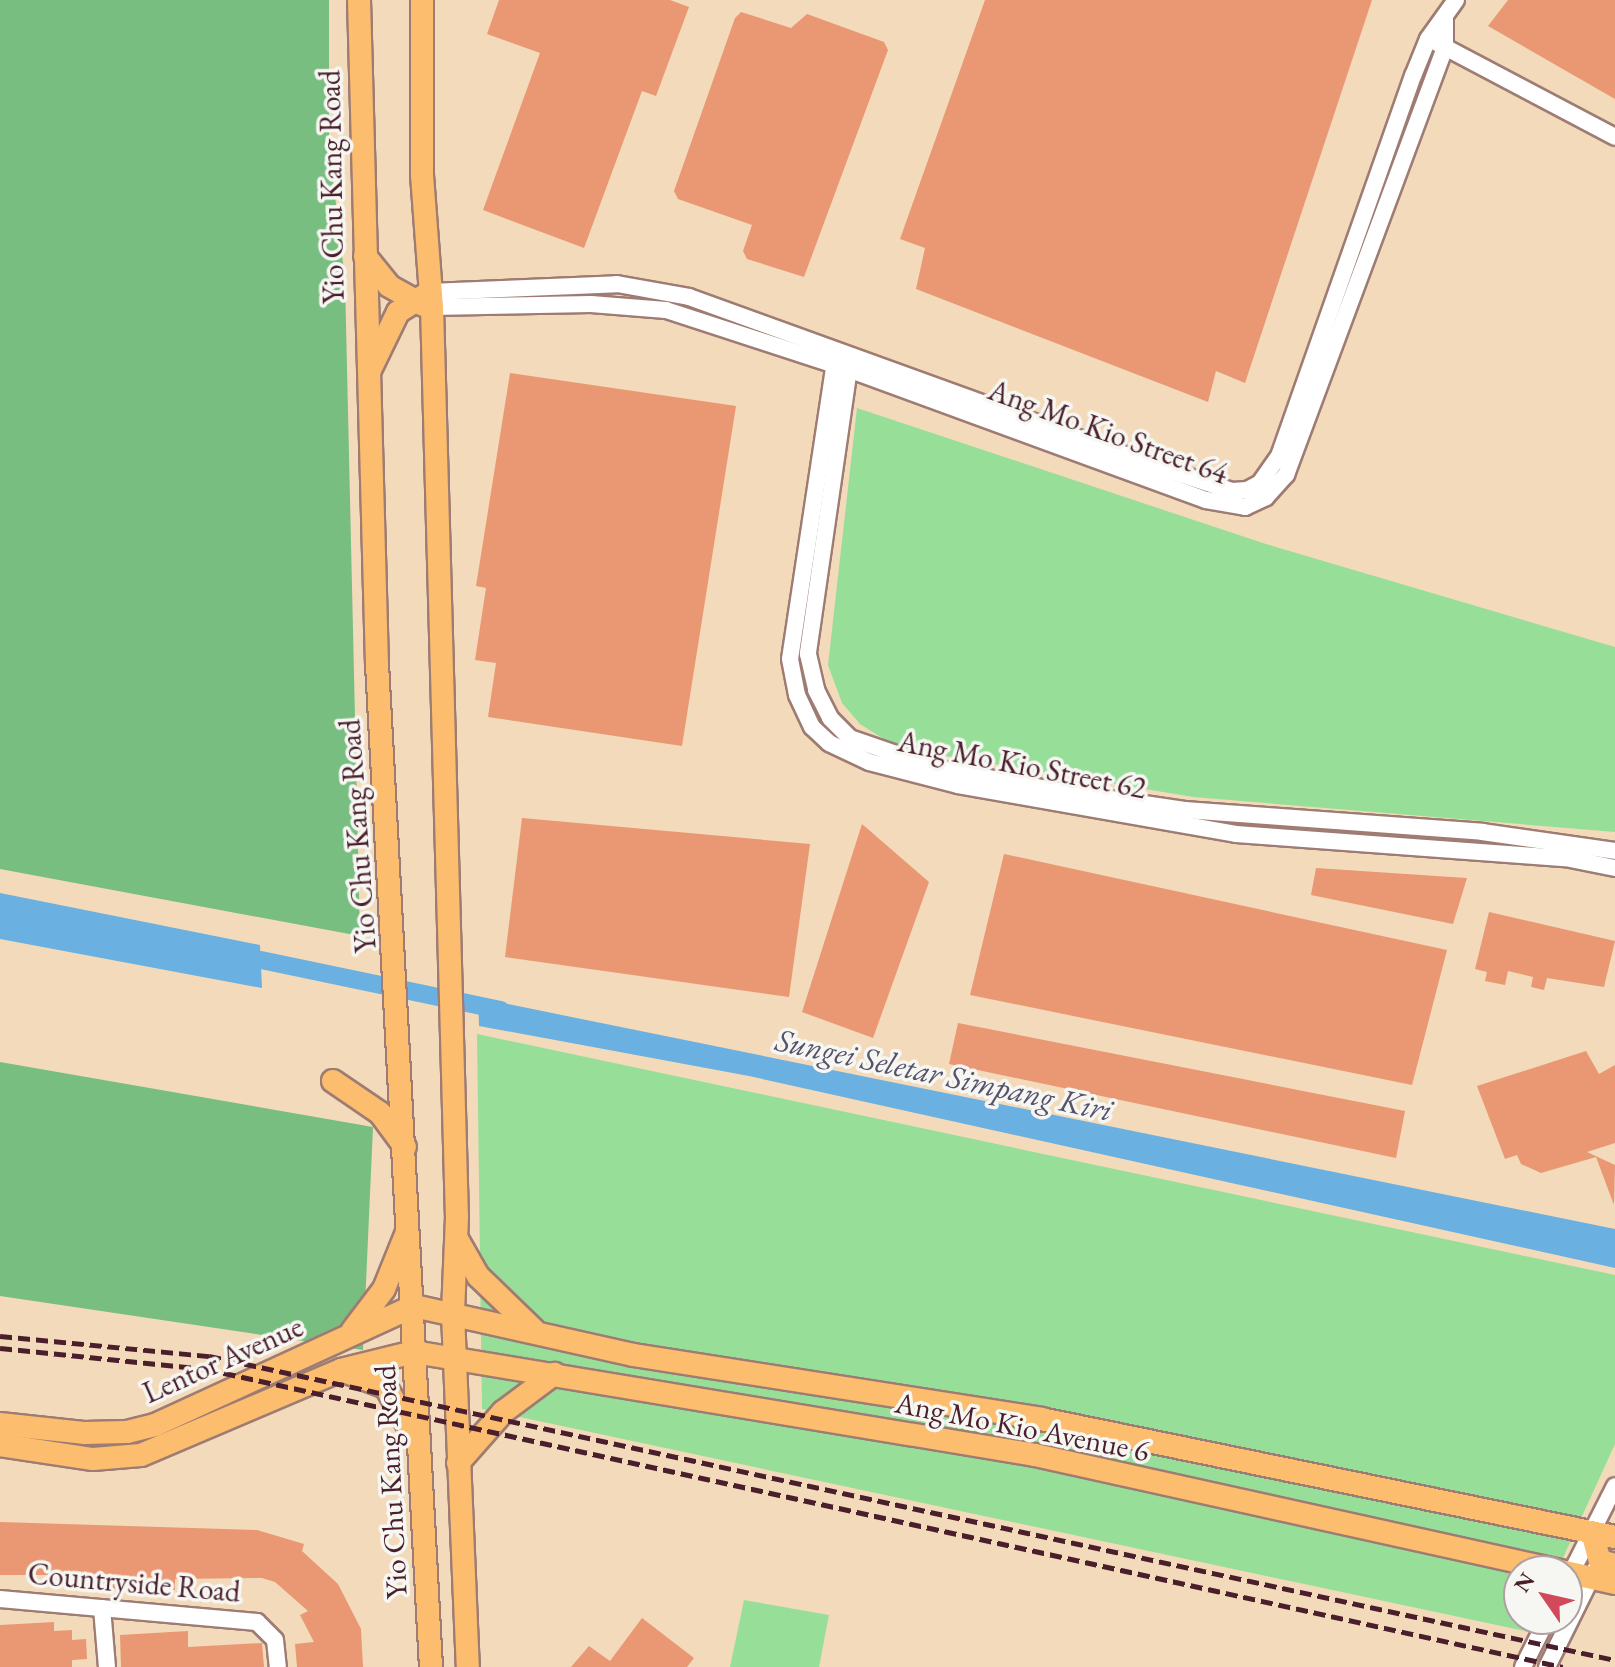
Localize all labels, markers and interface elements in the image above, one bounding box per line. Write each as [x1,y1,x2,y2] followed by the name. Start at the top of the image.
[312,70,352,304] street label: Yio Chu Kang Road
[983,372,1233,492] street label: Ang Mo Kio Street 64
[332,718,384,954] street label: Yio Chu Kang Road
[895,723,1149,807] street label: Ang Mo Kio Street 62
[772,1021,1116,1129] water label: Sungei Seletar Simpang Kiri
[137,1309,309,1411] street label: Lentor Avenue
[367,1364,415,1600] street label: Yio Chu Kang Road
[892,1385,1152,1469] street label: Ang Mo Kio Avenue 6
[1503,1555,1583,1635] north arrow
[26,1556,242,1610] street label: Countryside Road
[1507,1567,1541,1598] text: N

